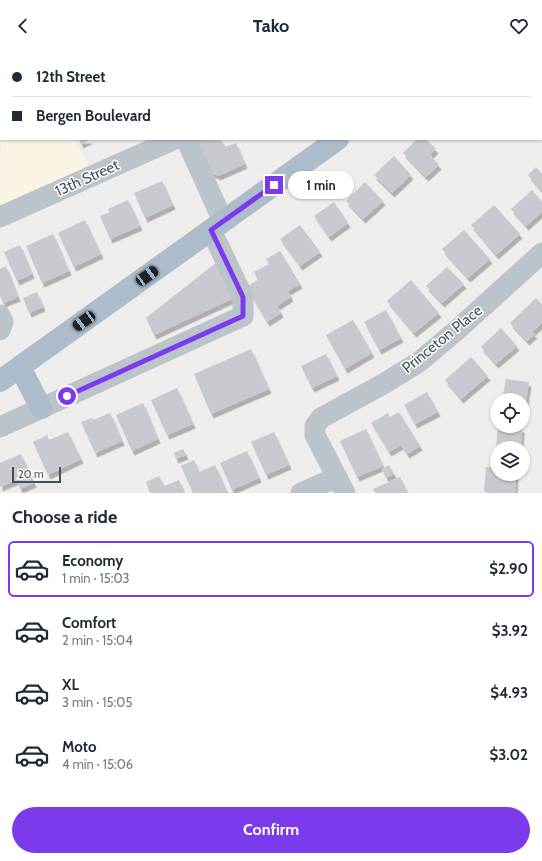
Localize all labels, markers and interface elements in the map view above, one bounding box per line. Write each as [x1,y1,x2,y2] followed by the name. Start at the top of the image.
[12,15,34,37] icon: back
[253,15,289,37] text: Tako
[508,15,530,37] icon: heart
[36,68,105,86] text: 12th Street
[36,107,151,125] text: Bergen Boulevard
[52,156,122,200] street label: 13th Street
[288,171,354,199] callout: 1 min
[265,176,283,194] route end
[306,177,336,193] text: 1 min
[134,264,160,288] car
[398,301,486,377] street label: Princeton Place
[71,309,97,333] car
[58,387,76,405] route start
[490,393,530,481] map controls
[490,393,530,433] button: locate
[490,441,530,481] button: layers
[12,465,61,484] scale bar
[18,467,44,481] text: 20 m
[12,506,117,528] text: Choose a ride
[14,551,50,587] icon: car
[62,552,123,570] text: Economy
[489,560,528,578] text: $2.90
[62,570,130,586] text: 1 min · 15:03
[14,613,50,649] icon: car
[62,614,116,632] text: Comfort
[492,622,528,640] text: $3.92
[62,632,133,648] text: 2 min · 15:04
[14,675,50,711] icon: car
[62,676,79,694] text: XL
[490,684,528,702] text: $4.93
[62,694,132,710] text: 3 min · 15:05
[14,737,50,773] icon: car
[62,738,96,756] text: Moto
[489,746,528,764] text: $3.02
[62,756,133,772] text: 4 min · 15:06
[12,807,530,853] button: Confirm

